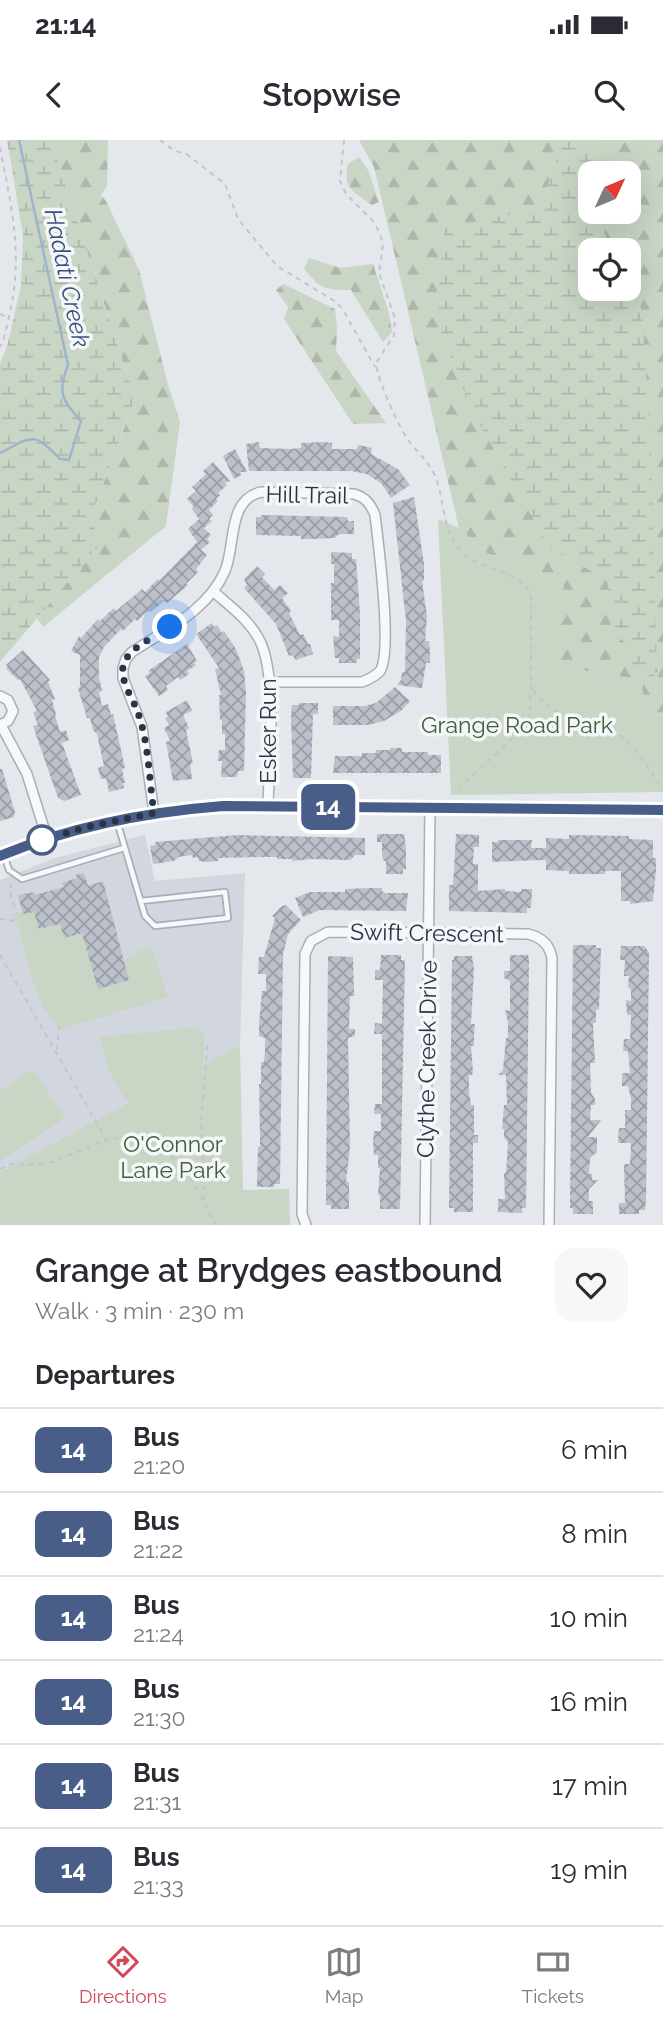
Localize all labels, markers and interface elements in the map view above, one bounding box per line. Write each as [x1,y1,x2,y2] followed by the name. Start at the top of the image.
[35,10,97,40] text: 21:14
[35,76,73,114] icon: back
[262,76,401,113] text: Stopwise
[590,76,628,114] icon: search
[578,161,640,224] north arrow
[578,161,641,301] map controls
[39,206,96,350] water label: Hadati Creek
[578,238,641,301] button: locate
[265,480,349,509] street label: Hill Trail
[152,609,187,644] your location
[254,678,281,784] street label: Esker Run
[421,711,613,738] park label: Grange Road Park
[296,784,360,830] line badge: 14
[315,792,341,821] text: 14
[27,825,57,855] unlabelled marker
[350,918,504,947] street label: Swift Crescent
[411,960,442,1158] street label: Clythe Creek Drive
[120,1130,226,1183] park label: O'Connor Lane Park
[554,1248,628,1322] button: heart
[35,1251,502,1290] text: Grange at Brydges eastbound
[35,1297,244,1324] text: Walk · 3 min · 230 m
[35,1360,175,1390] text: Departures
[133,1422,180,1452] text: Bus
[61,1435,86,1464] text: 14
[561,1435,628,1465] text: 6 min
[133,1452,185,1479] text: 21:20
[133,1506,180,1536] text: Bus
[61,1519,86,1548] text: 14
[561,1519,628,1549] text: 8 min
[133,1536,183,1563] text: 21:22
[133,1590,180,1620] text: Bus
[61,1603,86,1632] text: 14
[550,1603,628,1633] text: 10 min
[133,1620,184,1647] text: 21:24
[133,1674,180,1704] text: Bus
[61,1687,86,1716] text: 14
[550,1687,628,1717] text: 16 min
[133,1704,186,1731] text: 21:30
[133,1758,180,1788] text: Bus
[61,1771,86,1800] text: 14
[552,1771,628,1801] text: 17 min
[133,1788,181,1815] text: 21:31
[133,1842,180,1872] text: Bus
[61,1855,86,1884] text: 14
[550,1855,628,1885] text: 19 min
[133,1872,184,1899] text: 21:33
[79,1943,167,2007] tab: Directions
[325,1943,364,2007] tab: Map
[522,1943,584,2007] tab: Tickets

